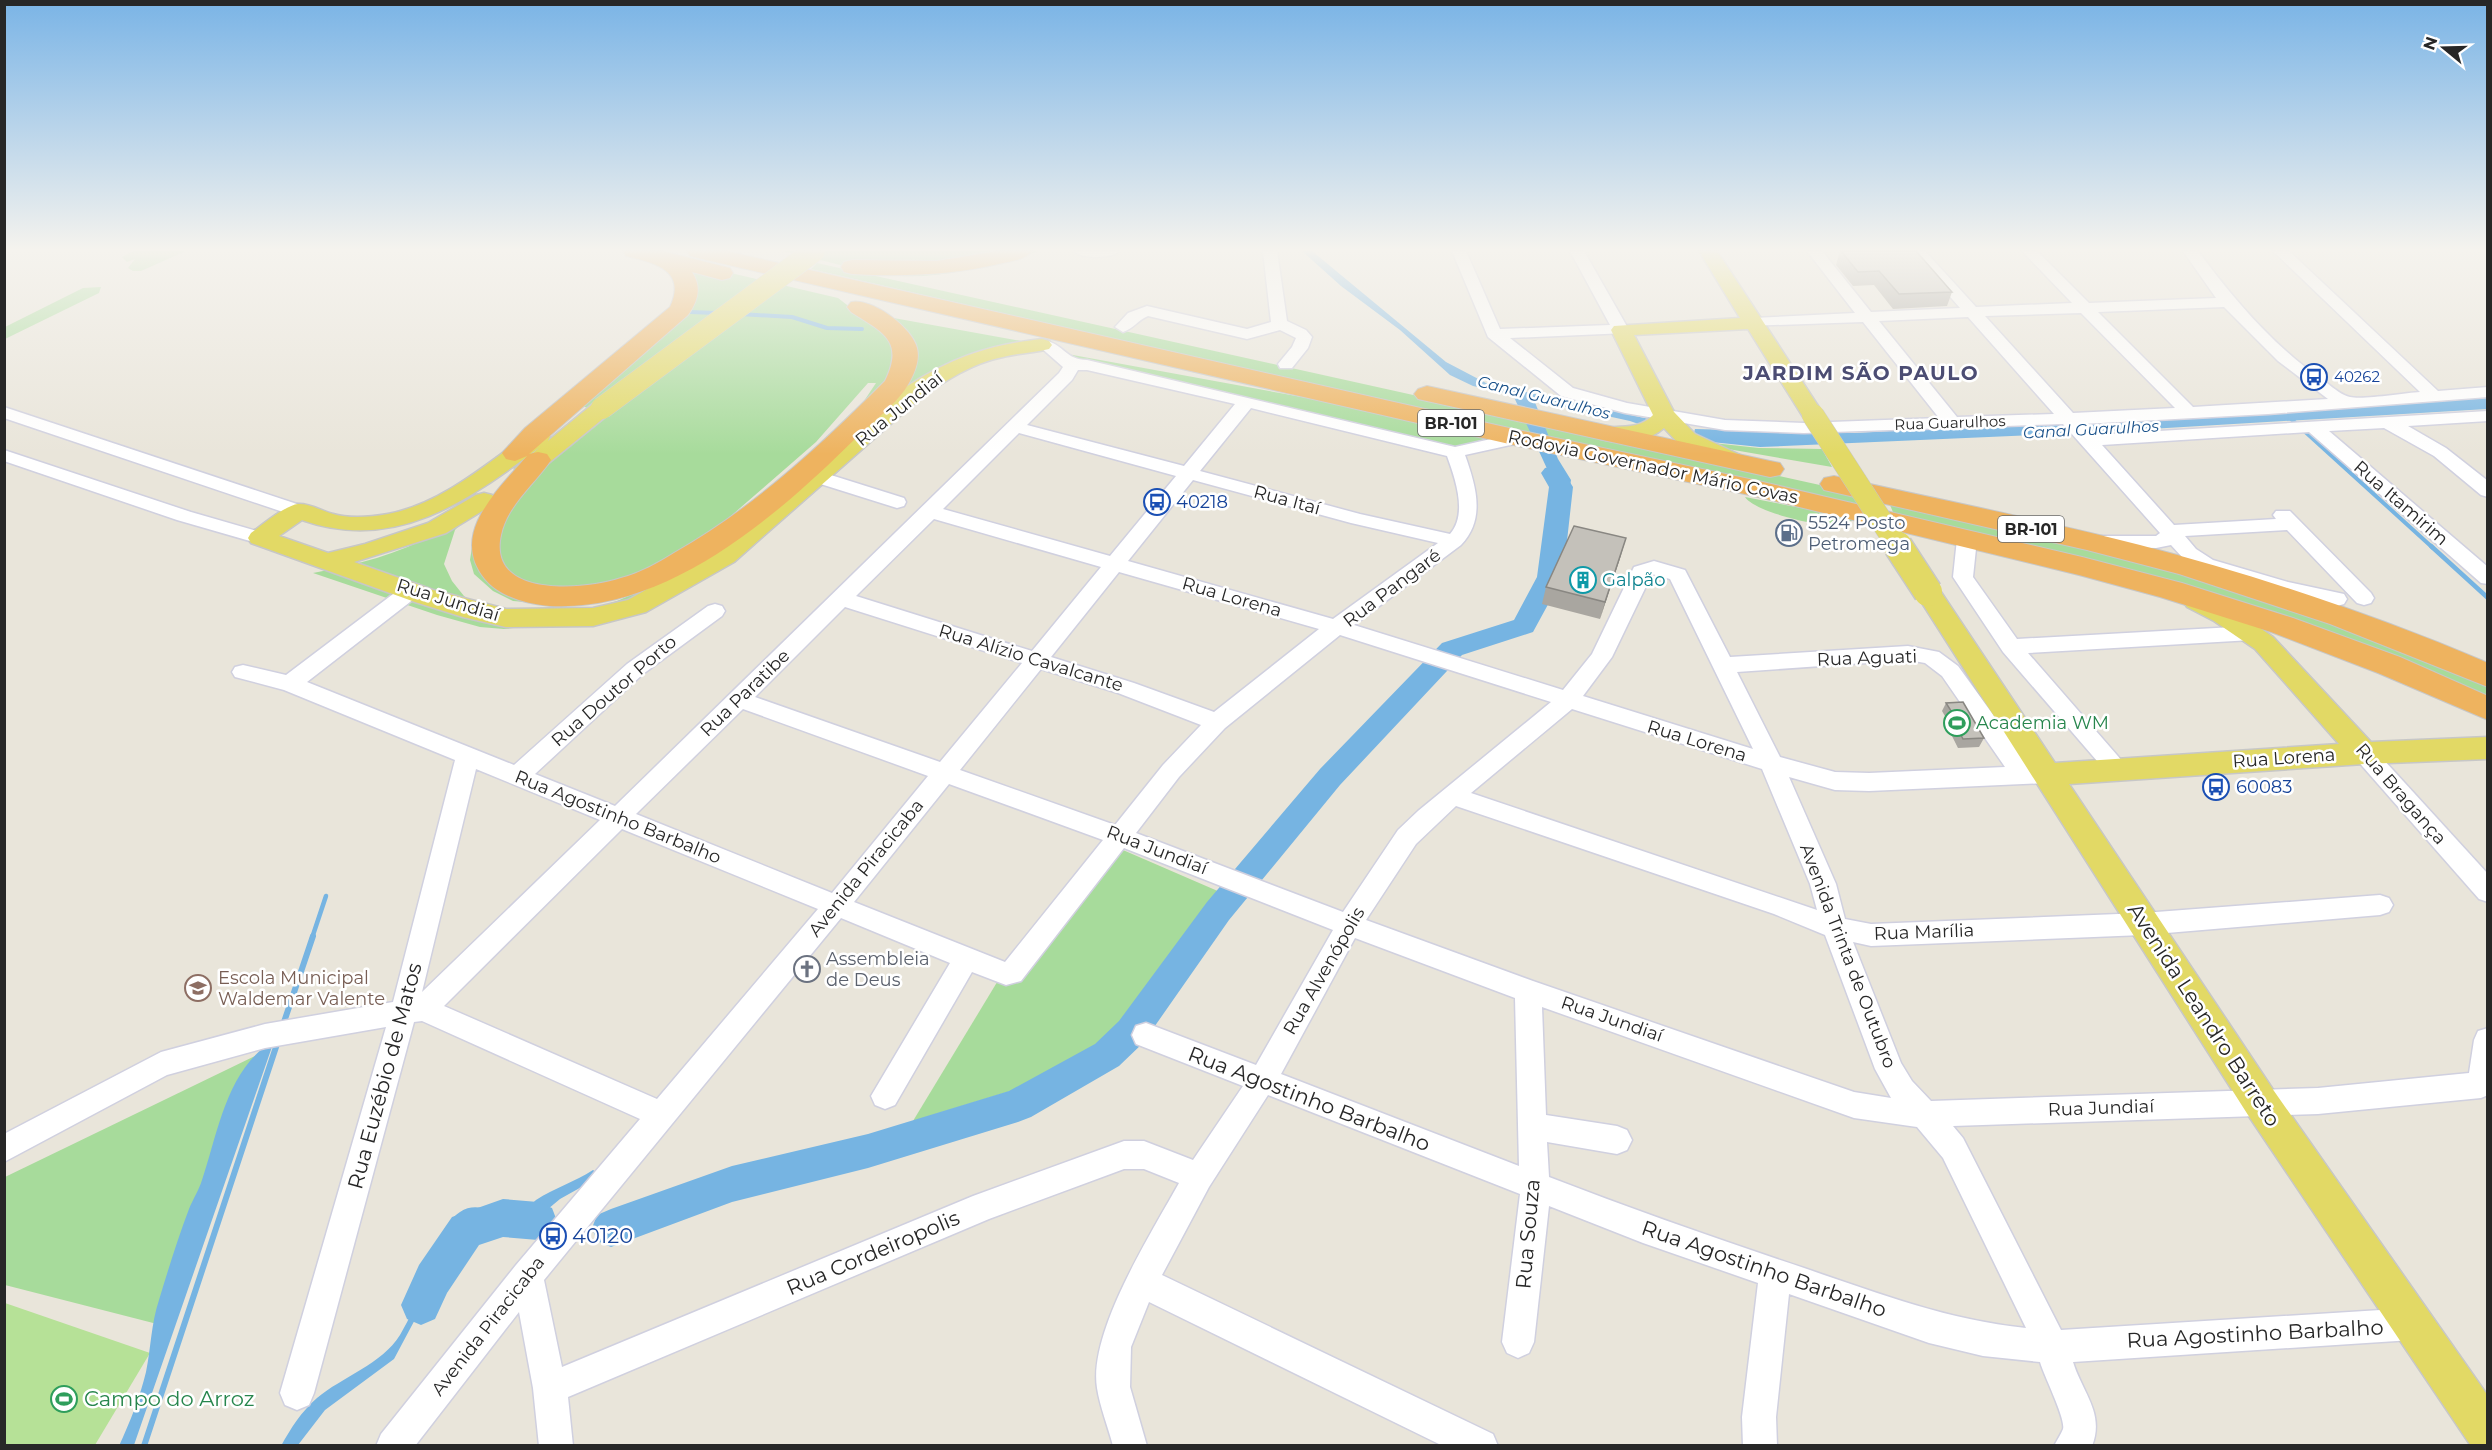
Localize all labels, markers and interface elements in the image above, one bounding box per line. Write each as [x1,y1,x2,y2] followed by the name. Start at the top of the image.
[2414,18,2474,78] north arrow
[2419,34,2441,52] text: N
[1742,361,1979,385] district label: JARDIM SÃO PAULO
[2299,362,2329,392] bus stop icon: 40262
[851,366,948,451] street label: Rua Jundiaí
[2334,367,2380,386] place label: 40262
[1475,372,1612,423] water label: Canal Guarulhos
[1418,410,1484,436] road number: BR-101
[1894,411,2006,434] street label: Rua Guarulhos
[2022,416,2160,443] water label: Canal Guarulhos
[1506,425,1800,509] street label: Rodovia Governador Mário Covas
[2349,456,2453,550] street label: Rua Itamirim
[1251,481,1324,520] street label: Rua Itaí
[1142,487,1172,517] bus stop icon: 40218
[1176,491,1228,513] place label: 40218
[1808,512,1910,555] place label: 5524 Posto Petromega
[1998,516,2064,542] road number: BR-101
[1774,518,1804,548] fuel station icon: 5524 Posto Petromega
[1339,544,1445,632] street label: Rua Pangaré
[1568,565,1598,595] building icon: Galpão
[1602,569,1665,591] place label: Galpão
[1180,572,1284,622] street label: Rua Lorena
[394,574,503,626] street label: Rua Jundiaí
[936,619,1126,697] street label: Rua Alízio Cavalcante
[547,631,681,751] street label: Rua Doutor Porto
[696,645,794,741] street label: Rua Paratibe
[1816,645,1918,671] street label: Rua Aguati
[1942,708,1972,738] sports icon: Academia WM
[1976,712,2109,734] place label: Academia WM
[1645,715,1749,767] street label: Rua Lorena
[2351,739,2451,849] street label: Rua Bragança
[2232,743,2336,773] street label: Rua Lorena
[512,766,724,868] street label: Rua Agostinho Barbalho
[2201,772,2231,802] bus stop icon: 60083
[2236,776,2292,798] place label: 60083
[804,795,928,941] street label: Avenida Piracicaba
[1103,821,1212,880] street label: Rua Jundiaí
[1795,841,1901,1071] street label: Avenida Trinta de Outubro
[2123,898,2286,1131] street label: Avenida Leandro Barreto
[1278,903,1370,1039] street label: Rua Alvenópolis
[1873,919,1975,945] street label: Rua Marília
[826,948,930,991] place label: Assembleia de Deus
[792,954,822,984] church icon: Assembleia de Deus
[342,960,427,1192] street label: Rua Euzébio de Matos
[218,967,385,1010] place label: Escola Municipal Waldemar Valente
[183,973,213,1003] school or university icon: Escola Municipal Waldemar Valente
[1558,991,1667,1047] street label: Rua Jundiaí
[1185,1041,1434,1156] street label: Rua Agostinho Barbalho
[2048,1095,2156,1121] street label: Rua Jundiaí
[1510,1178,1545,1290] street label: Rua Souza
[782,1205,963,1300] street label: Rua Cordeiropolis
[1638,1215,1890,1322] street label: Rua Agostinho Barbalho
[538,1221,568,1251] bus stop icon: 40120
[572,1223,633,1248] place label: 40120
[427,1252,549,1400] street label: Avenida Piracicaba
[2126,1314,2384,1353] street label: Rua Agostinho Barbalho
[49,1384,79,1414] sports icon: Campo do Arroz
[84,1386,254,1411] place label: Campo do Arroz

